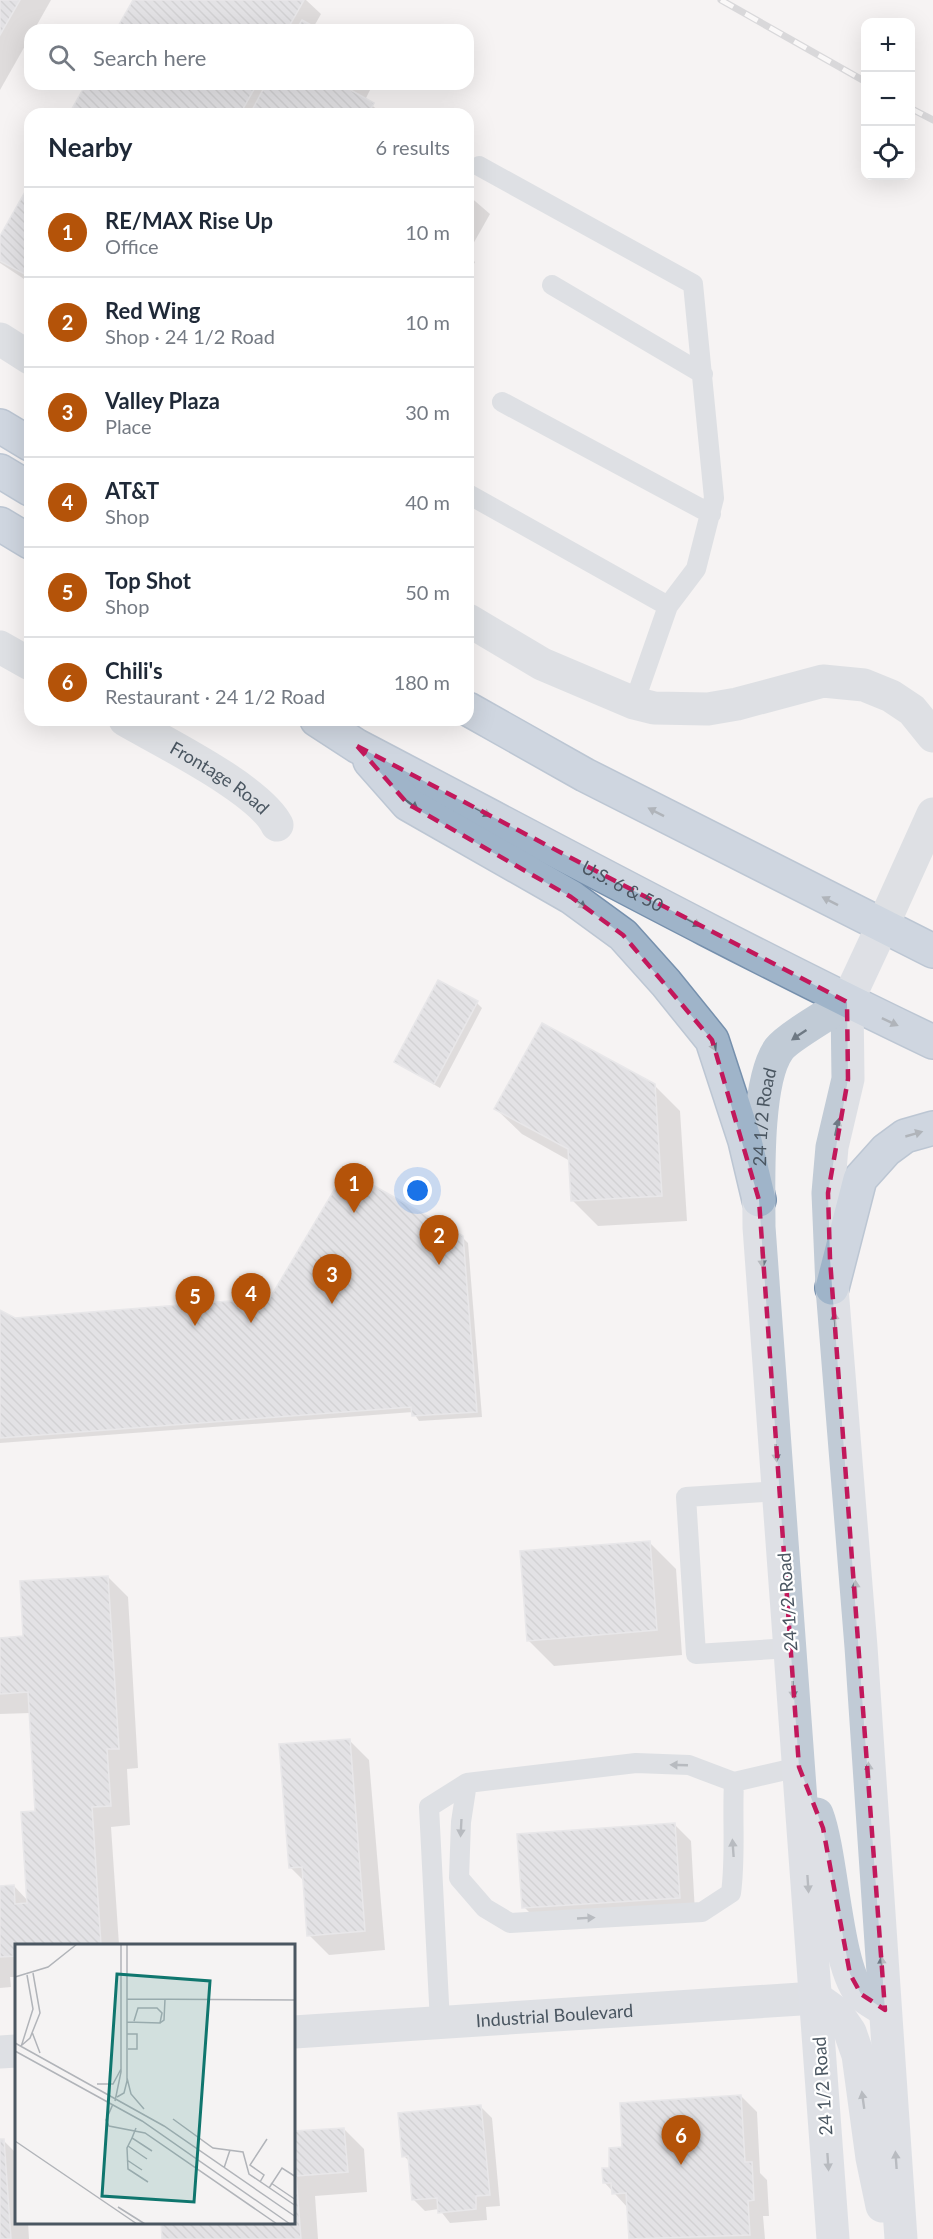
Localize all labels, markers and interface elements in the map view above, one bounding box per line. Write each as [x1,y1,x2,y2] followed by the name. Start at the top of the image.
[861,18,915,180] map controls
[861,18,915,72] button: +
[24,24,474,90] search box
[45,41,78,74] icon: search
[93,44,206,71] text: Search here
[861,72,915,126] button: −
[861,126,915,180] button: locate
[48,131,133,163] text: Nearby
[375,135,450,159] text: 6 results
[105,207,273,234] text: RE/MAX Rise Up
[62,220,73,244] text: 1
[405,220,450,244] text: 10 m
[105,234,159,258] text: Office
[105,297,200,324] text: Red Wing
[62,310,73,334] text: 2
[405,310,450,334] text: 10 m
[105,324,275,348] text: Shop · 24 1/2 Road
[105,387,220,414] text: Valley Plaza
[62,400,73,424] text: 3
[405,400,450,424] text: 30 m
[105,414,152,438] text: Place
[105,477,159,504] text: AT&T
[62,490,73,514] text: 4
[405,490,450,514] text: 40 m
[105,504,149,528] text: Shop
[105,567,191,594] text: Top Shot
[62,580,73,604] text: 5
[405,580,450,604] text: 50 m
[105,594,149,618] text: Shop
[105,657,163,684] text: Chili's
[62,670,73,694] text: 6
[394,670,450,694] text: 180 m
[105,684,325,708] text: Restaurant · 24 1/2 Road
[166,736,274,818] street label: Frontage Road
[403,798,419,810] one-way arrow
[475,807,492,817] one-way arrow
[648,807,665,816] one-way arrow
[578,855,667,916] street label: U.S. 6 & 50
[821,896,838,905] one-way arrow
[570,897,586,909] one-way arrow
[685,917,702,927] one-way arrow
[881,1017,898,1026] one-way arrow
[791,1029,807,1041] one-way arrow
[706,1034,716,1052] one-way arrow
[748,1065,781,1167] street label: 24 1/2 Road
[832,1117,842,1136] one-way arrow
[905,1129,923,1138] one-way arrow
[334,1164,374,1213] pin: 1
[403,1176,432,1205] your location
[420,1216,458,1265] pin: 2
[757,1249,767,1268] one-way arrow
[312,1254,352,1304] pin: 3
[232,1274,270,1323] pin: 4
[176,1276,214,1326] pin: 5
[830,1311,840,1330] one-way arrow
[772,1444,781,1463] one-way arrow
[773,1552,801,1652] street label: 24 1/2 Road
[851,1579,861,1598] one-way arrow
[789,1680,798,1699] one-way arrow
[669,1760,688,1769] one-way arrow
[864,1761,874,1780] one-way arrow
[457,1818,466,1837] one-way arrow
[728,1839,738,1858] one-way arrow
[803,1875,812,1894] one-way arrow
[577,1914,596,1923] one-way arrow
[15,1944,296,2224] inset map
[878,1956,887,1975] one-way arrow
[475,1999,634,2031] street label: Industrial Boulevard
[808,2036,836,2136] street label: 24 1/2 Road
[859,2091,868,2110] one-way arrow
[662,2116,700,2165] pin: 6
[891,2150,900,2169] one-way arrow
[823,2153,833,2172] one-way arrow

